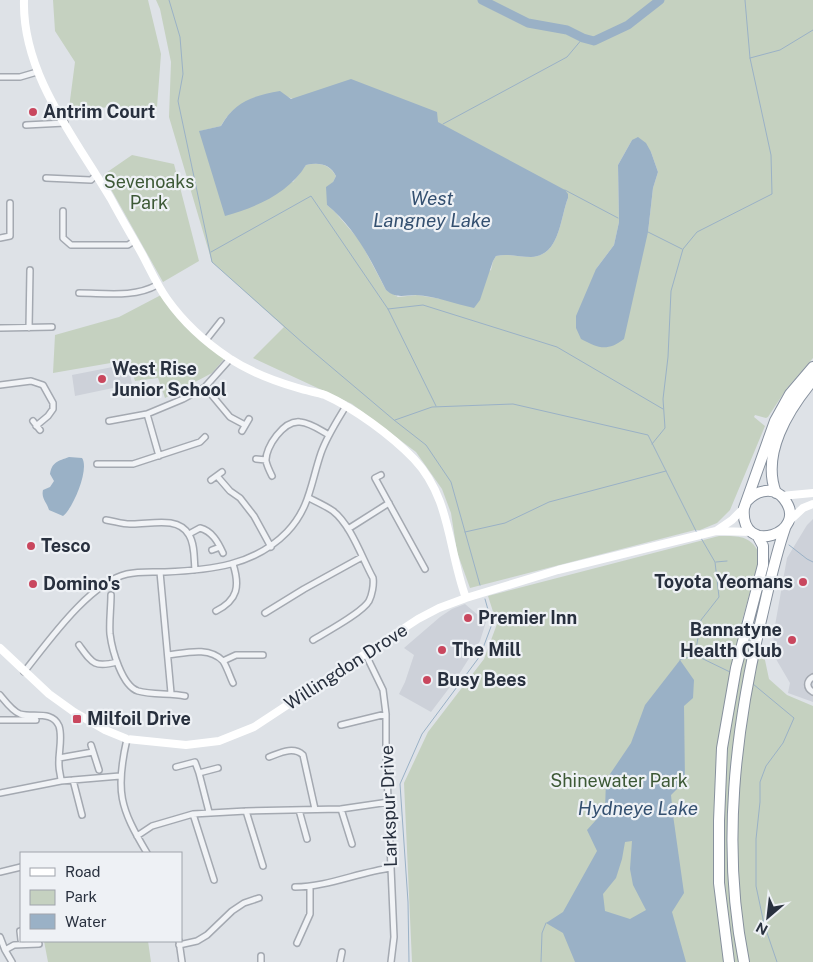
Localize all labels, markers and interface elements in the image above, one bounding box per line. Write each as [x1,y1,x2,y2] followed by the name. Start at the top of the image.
[43,101,155,122] place label: Antrim Court
[27,106,39,118] marker: Antrim Court
[104,171,194,213] park label: Sevenoaks Park
[373,187,491,231] water label: West Langney Lake
[112,358,227,400] place label: West Rise Junior School
[96,373,108,385] marker: West Rise Junior School
[41,535,91,556] place label: Tesco
[25,540,37,552] marker: Tesco
[654,571,793,592] place label: Toyota Yeomans
[43,573,120,594] place label: Domino's
[797,576,809,588] marker: Toyota Yeomans
[27,578,39,590] marker: Domino's
[478,607,577,628] place label: Premier Inn
[462,612,474,624] marker: Premier Inn
[280,619,411,714] street label: Willingdon Drove
[680,619,782,661] place label: Bannatyne Health Club
[786,634,798,646] marker: Bannatyne Health Club
[452,639,521,660] place label: The Mill
[436,644,448,656] marker: The Mill
[437,669,526,690] place label: Busy Bees
[421,674,433,686] marker: Busy Bees
[87,708,191,729] place label: Milfoil Drive
[71,713,83,725] marker: Milfoil Drive
[376,745,401,867] street label: Larkspur Drive
[550,770,688,791] park label: Shinewater Park
[578,797,698,819] water label: Hydneye Lake
[20,852,182,942] legend
[65,863,101,880] text: Road
[65,888,97,905] text: Park
[743,892,793,942] north arrow
[65,913,107,930] text: Water
[753,919,770,938] text: N

